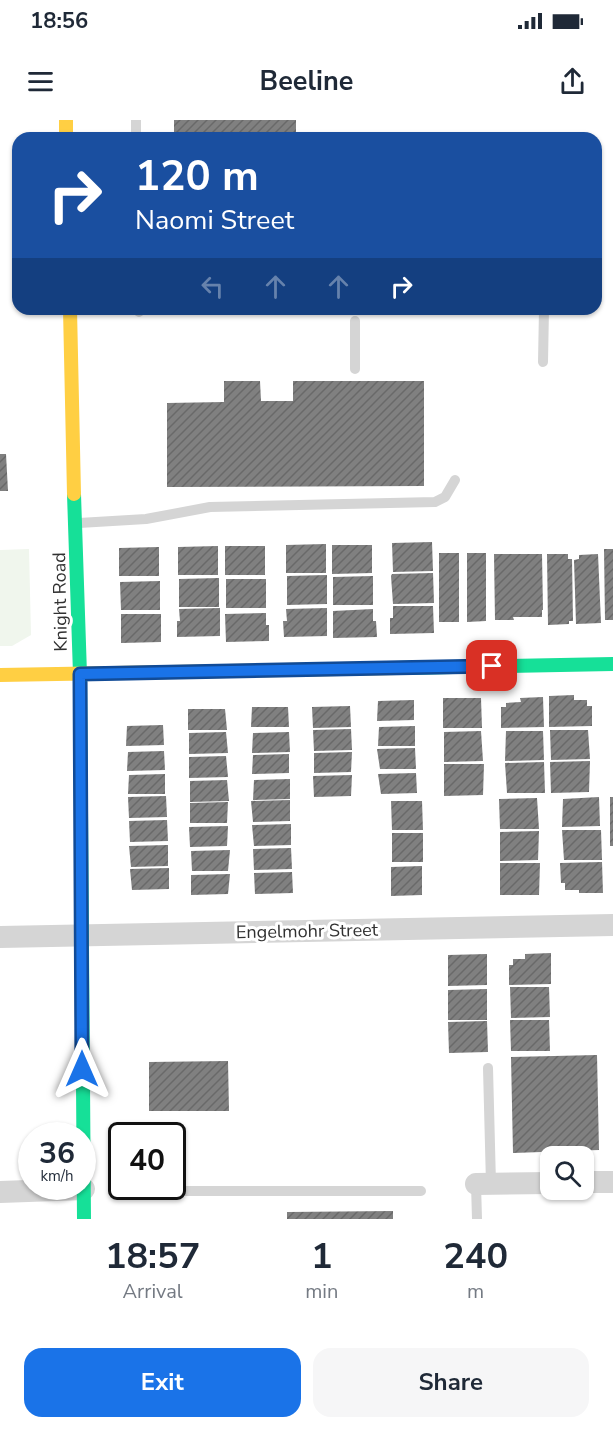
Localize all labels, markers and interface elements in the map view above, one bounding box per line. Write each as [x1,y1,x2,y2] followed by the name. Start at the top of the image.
[30,6,88,36] text: 18:56
[260,63,353,100] text: Beeline
[24,65,57,98] icon: menu
[556,65,589,98] icon: share
[135,148,259,205] text: 120 m
[36,156,114,234] icon: right
[135,202,294,239] text: Naomi Street
[196,270,229,303] icon: left
[259,270,292,303] icon: ahead
[322,270,355,303] icon: ahead
[385,270,418,303] icon: right
[47,552,73,652] street label: Knight Road
[466,640,517,691] pin
[475,649,508,682] icon: arrive
[236,918,379,944] street label: Engelmohr Street
[50,1037,114,1101] position arrow
[108,1122,186,1200] speed limit sign: 40
[39,1133,75,1174] text: 36
[540,1146,594,1200] map controls
[540,1146,594,1200] button: search
[40,1166,74,1186] text: km/h
[105,1232,200,1281] text: 18:57
[311,1232,333,1281] text: 1
[443,1232,508,1281] text: 240
[123,1278,183,1305] text: Arrival
[305,1278,338,1305] text: min
[467,1278,484,1305] text: m
[24,1348,301,1417] button: Exit
[313,1348,589,1417] button: Share

